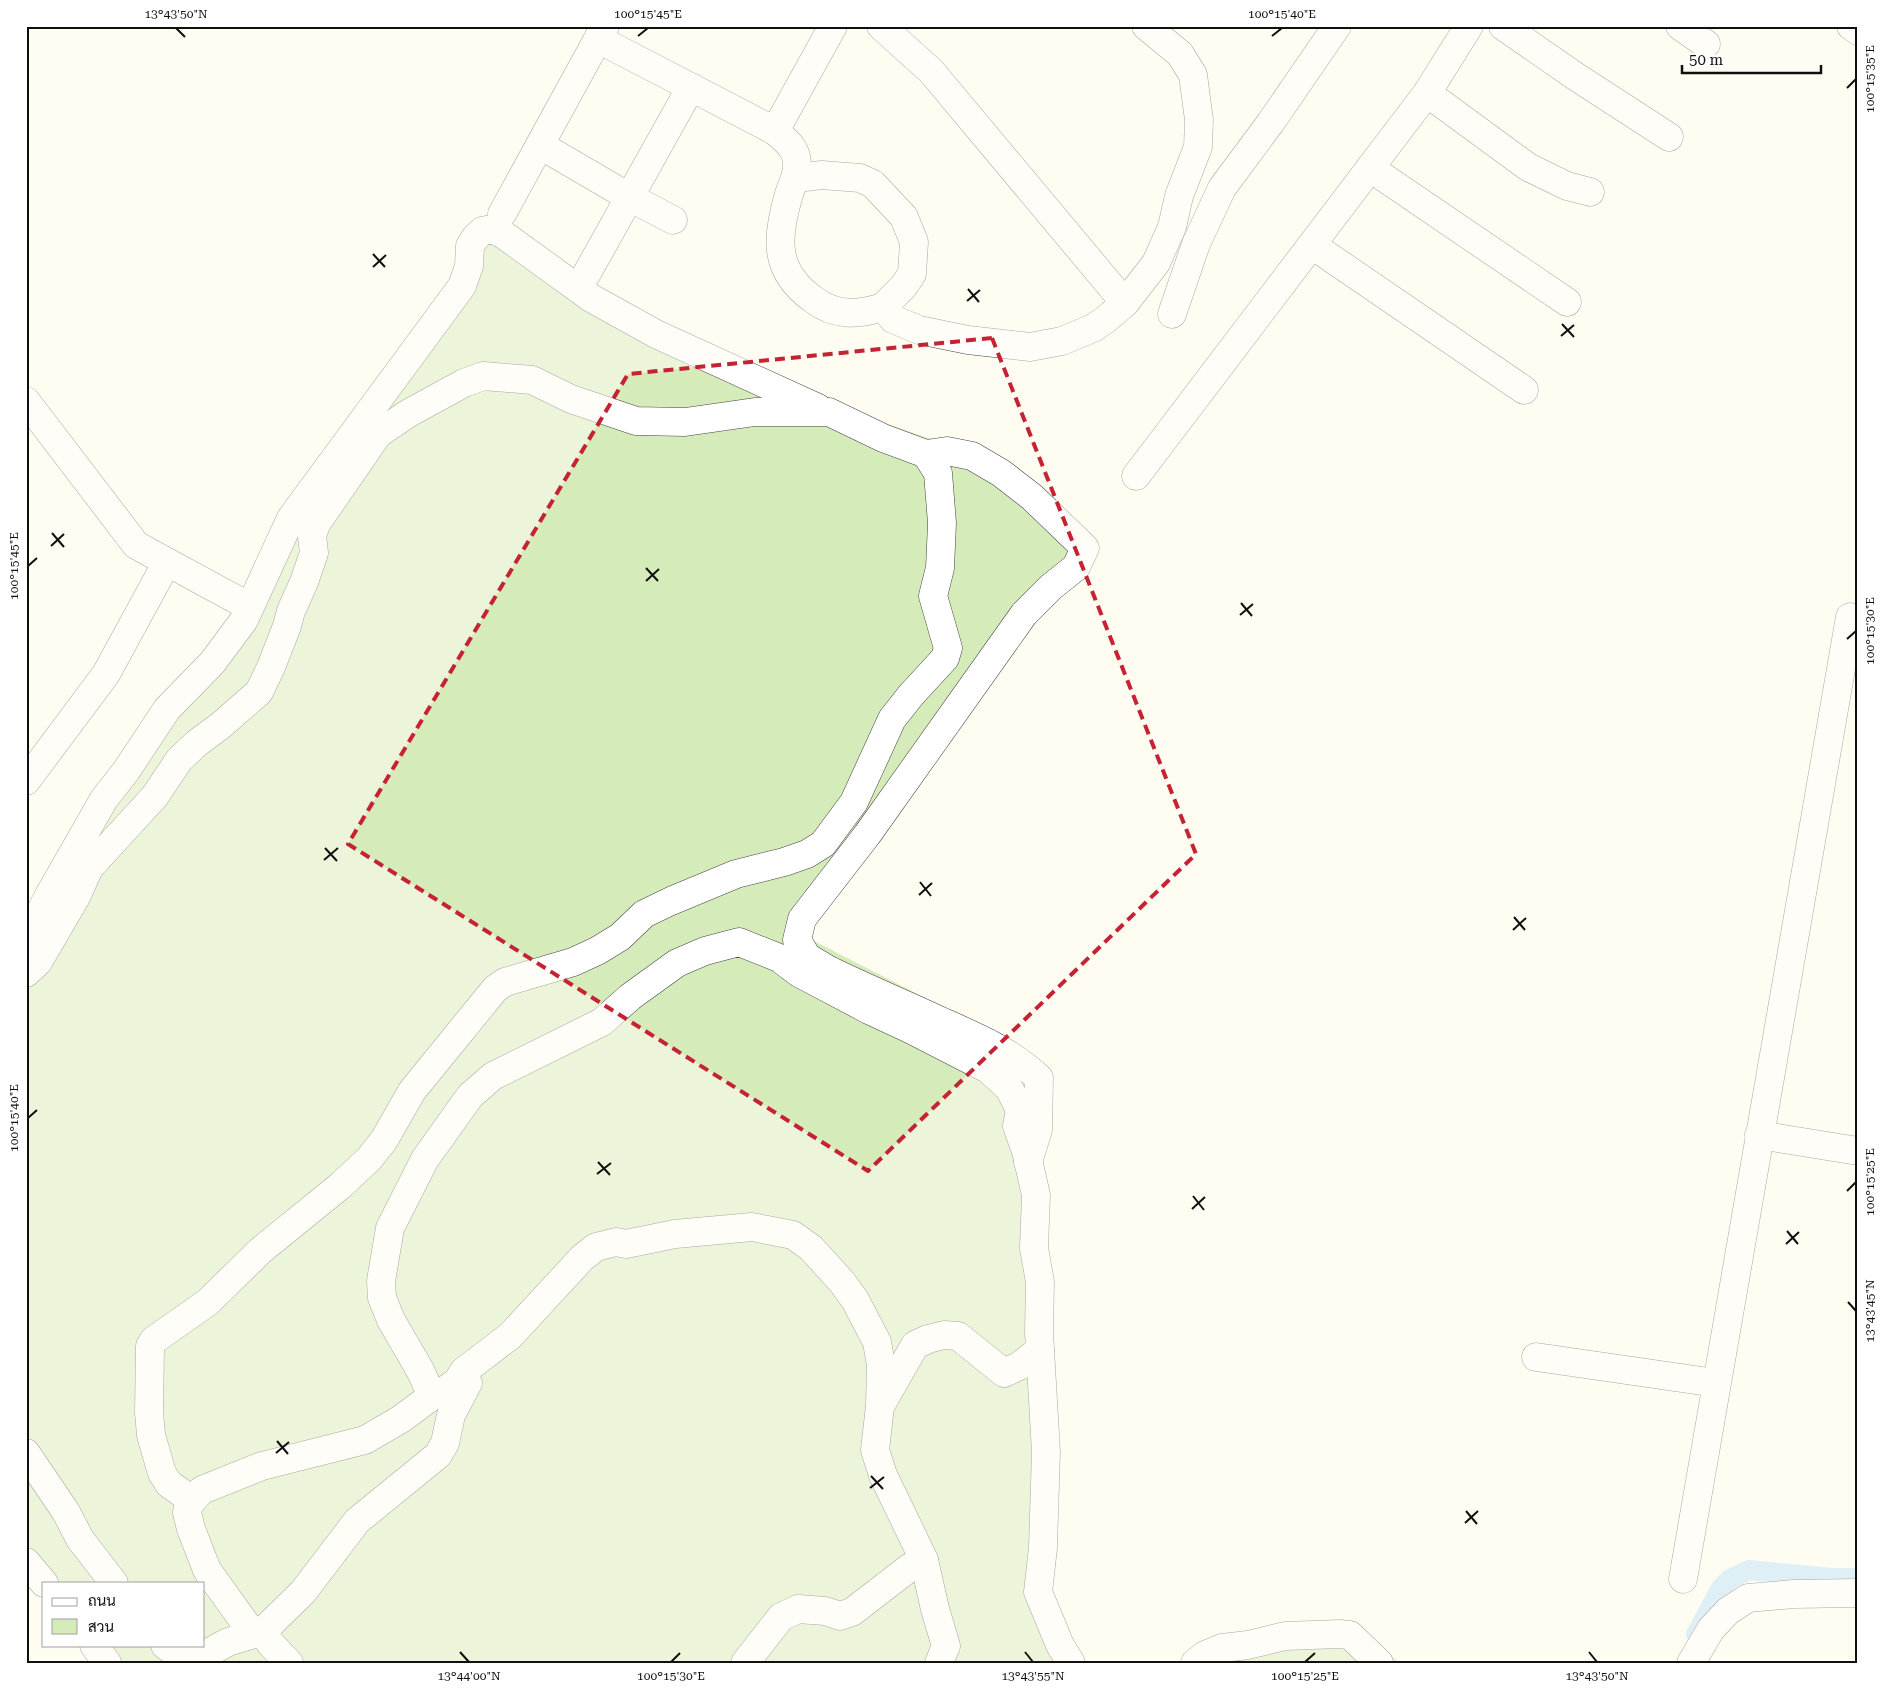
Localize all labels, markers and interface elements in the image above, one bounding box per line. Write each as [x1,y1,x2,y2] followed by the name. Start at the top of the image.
[144,7,208,21] text: 13°43'50"N
[614,7,682,21] text: 100°15'45"E
[1248,7,1316,21] text: 100°15'40"E
[1682,42,1820,74] scale bar
[1863,45,1877,113] text: 100°15'35"E
[1689,51,1724,69] text: 50 m
[7,532,21,600] text: 100°15'45"E
[1863,597,1877,665] text: 100°15'30"E
[7,1084,21,1152] text: 100°15'40"E
[1863,1148,1877,1216] text: 100°15'25"E
[1863,1279,1877,1343] text: 13°43'45"N
[42,1582,205,1646] legend
[88,1592,116,1610] text: ถนน
[88,1618,114,1636] text: สวน
[437,1669,501,1683] text: 13°44'00"N
[637,1669,705,1683] text: 100°15'30"E
[1001,1669,1065,1683] text: 13°43'55"N
[1271,1669,1339,1683] text: 100°15'25"E
[1565,1669,1629,1683] text: 13°43'50"N

